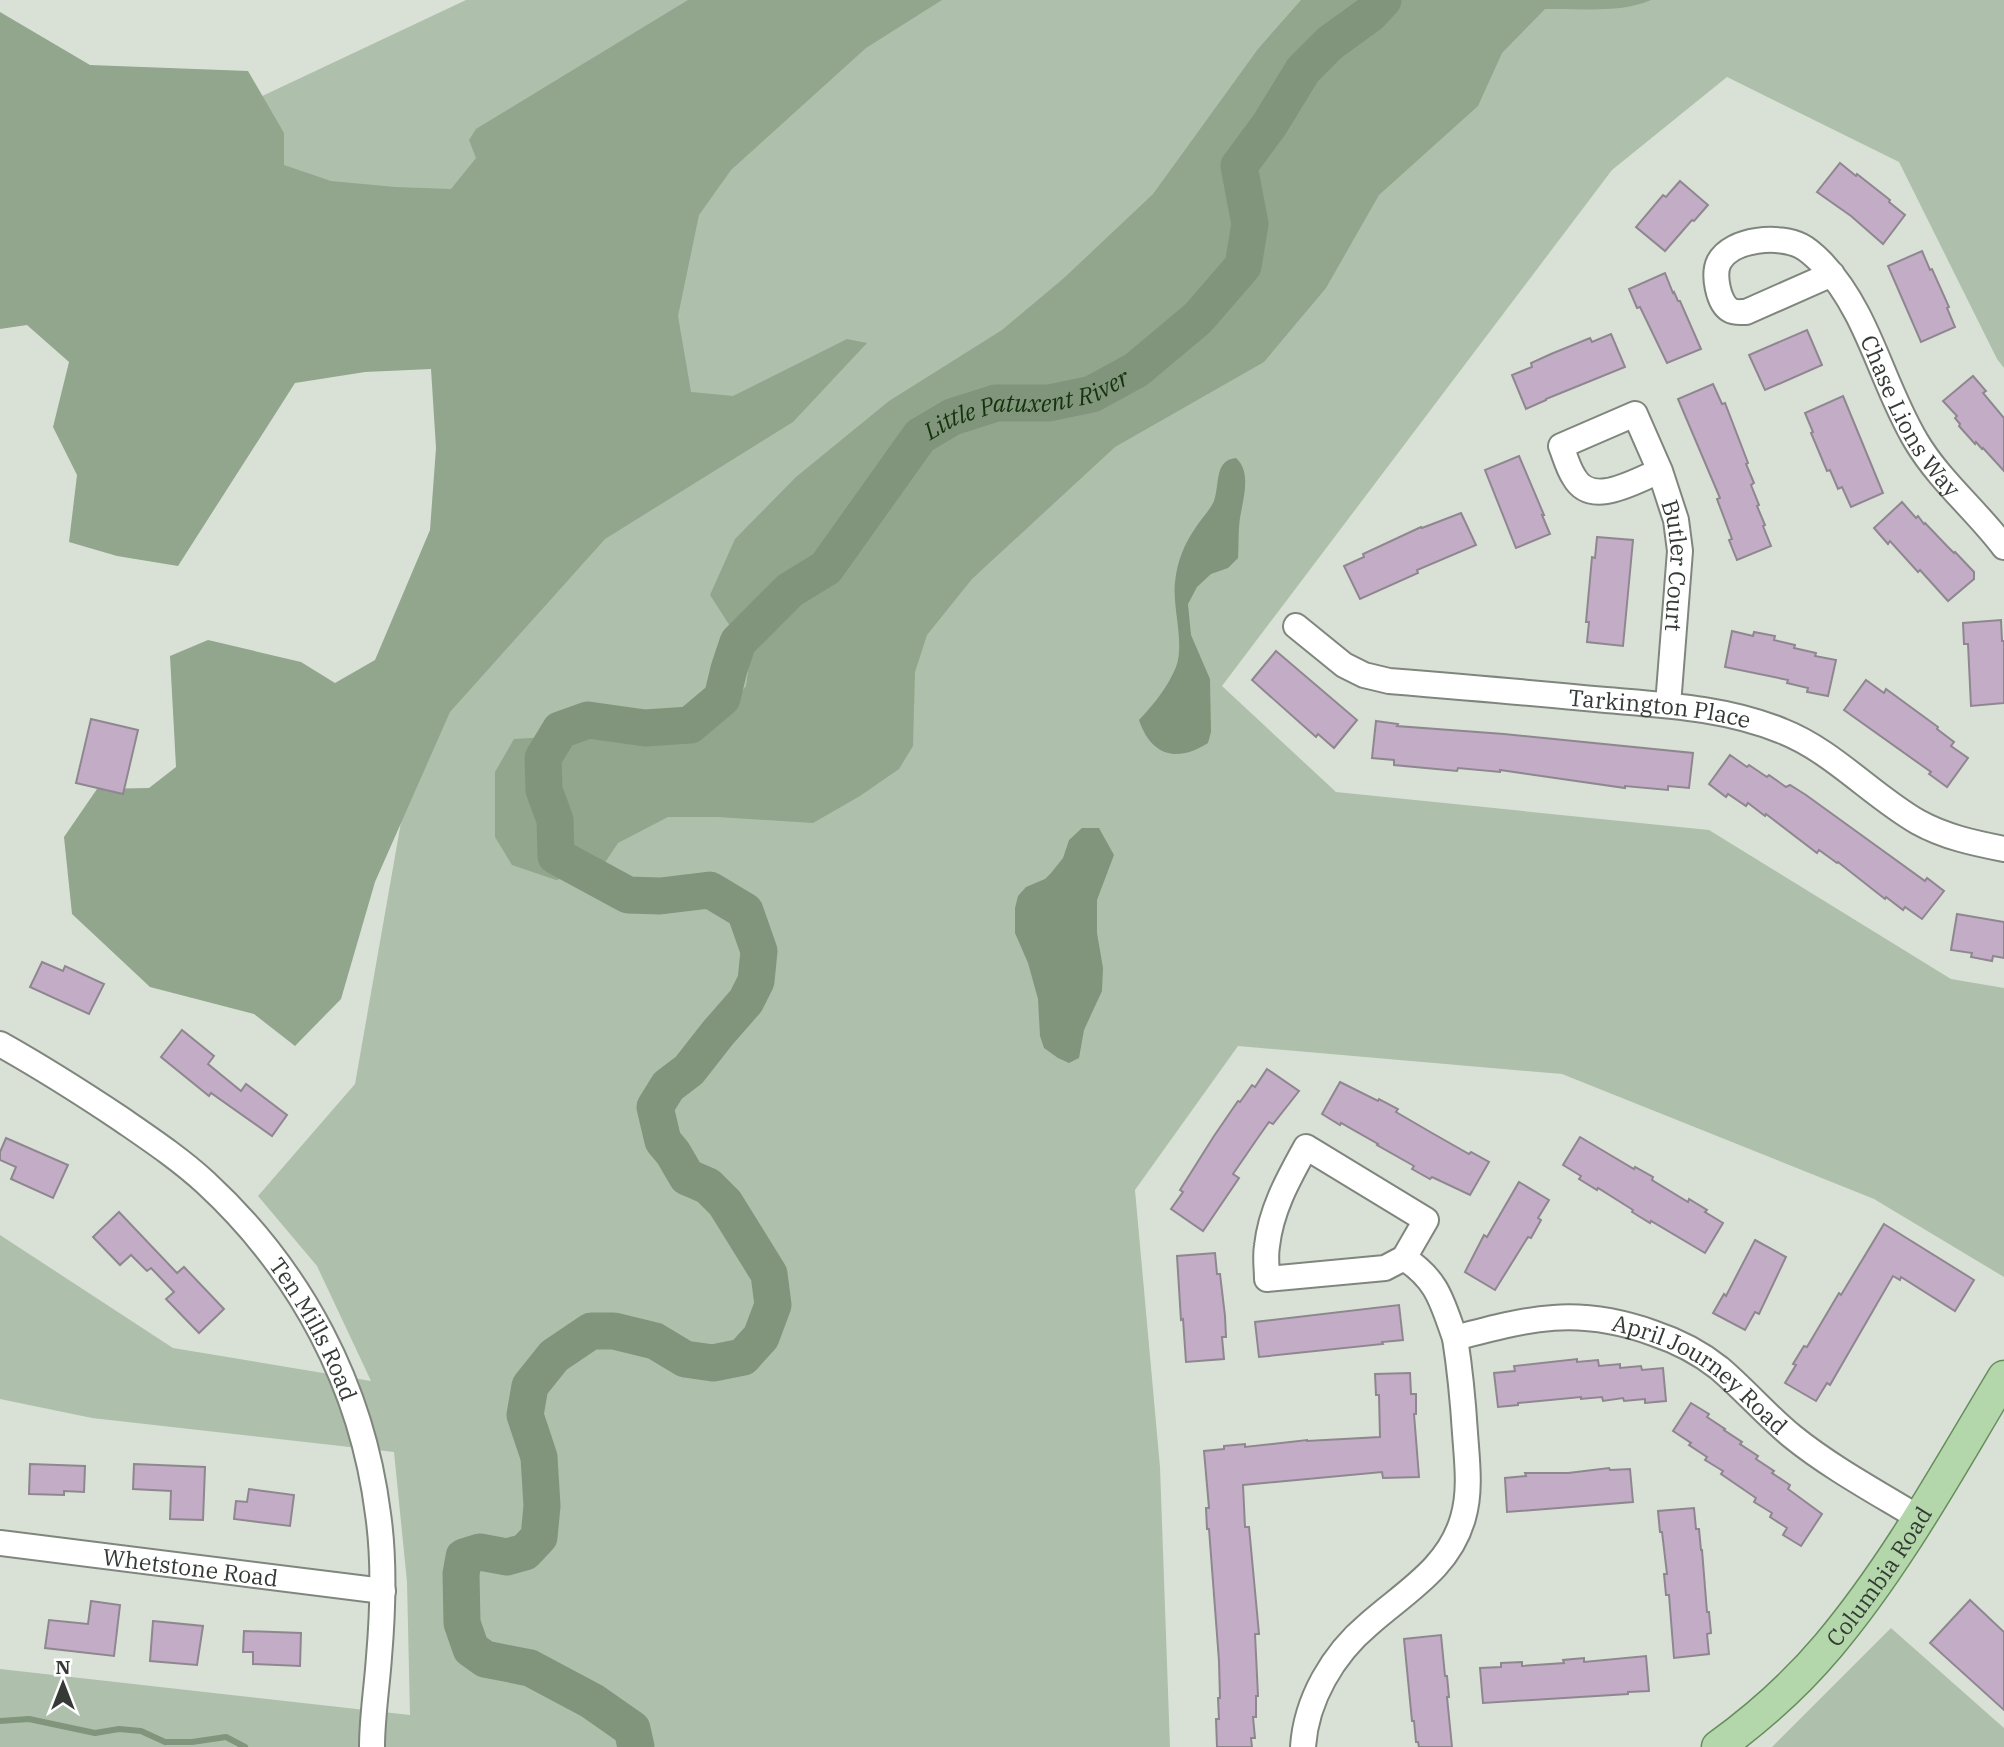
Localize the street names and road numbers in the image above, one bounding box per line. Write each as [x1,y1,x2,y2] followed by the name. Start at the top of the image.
[1854,330,1968,504] street label: Chase Lions Way
[1655,496,1695,633] street label: Butler Court
[1567,682,1754,735] street label: Tarkington Place
[263,1251,365,1405] street label: Ten Mills Road
[1609,1307,1794,1441] street label: April Journey Road
[1819,1500,1938,1652] street label: Columbia Road
[101,1541,280,1593] street label: Whetstone Road

